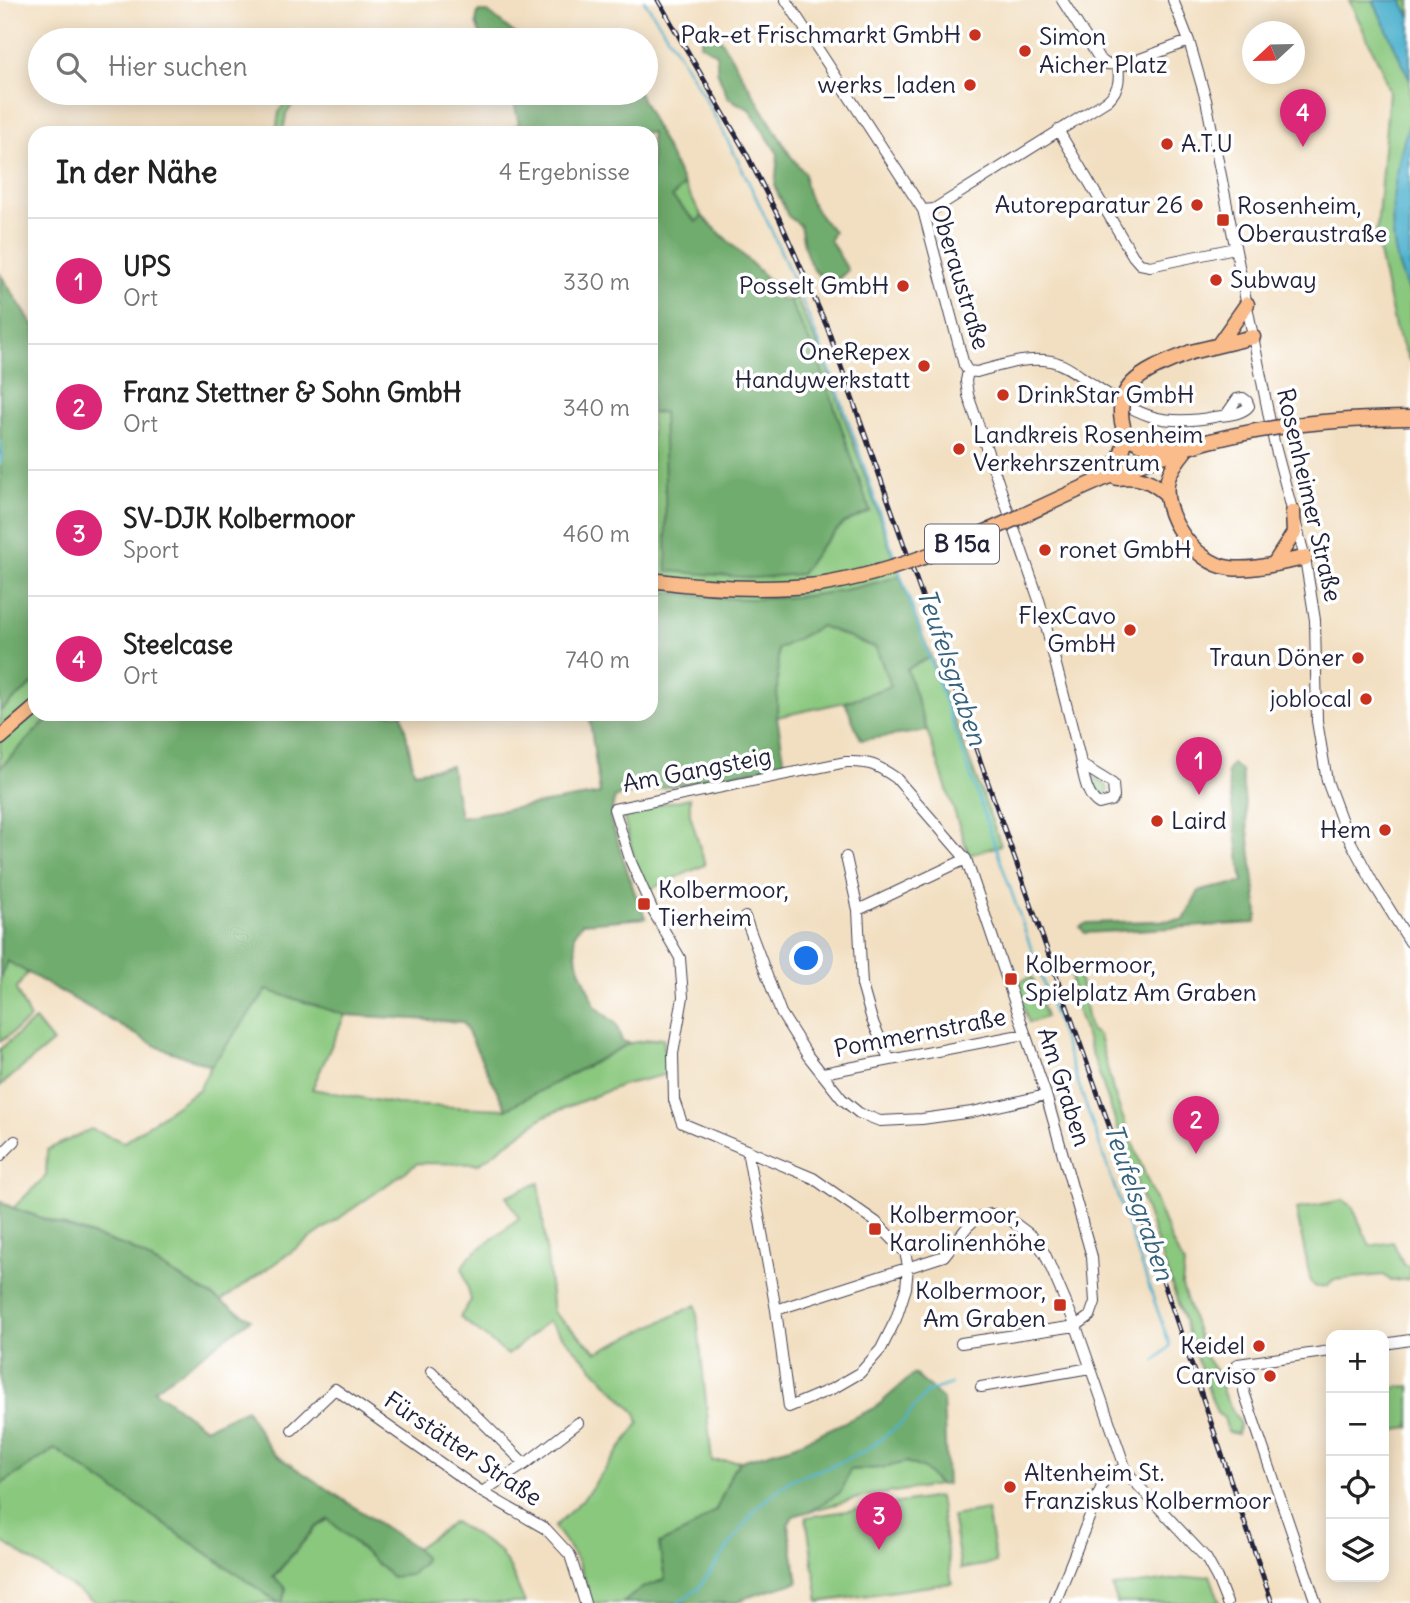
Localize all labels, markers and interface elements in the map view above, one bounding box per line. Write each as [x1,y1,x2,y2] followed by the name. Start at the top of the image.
[680,19,961,49] place label: Pak-et Frischmarkt GmbH
[1039,21,1167,79] place label: Simon Aicher Platz
[1242,21,1305,84] north arrow
[967,27,983,43] marker: Pak-et Frischmarkt GmbH
[28,28,658,105] search box
[1017,43,1033,59] marker: Simon Aicher Platz
[52,48,90,86] icon: search
[108,50,248,83] text: Hier suchen
[818,69,956,99] place label: werks_laden
[962,77,978,93] marker: werks_laden
[1280,89,1326,147] pin: 4
[1181,128,1233,158] place label: A.T.U
[1159,136,1175,152] marker: A.T.U
[56,153,218,191] text: In der Nähe
[499,157,630,186] text: 4 Ergebnisse
[995,189,1183,219] place label: Autoreparatur 26
[1237,190,1387,248] place label: Rosenheim, Oberaustraße
[1189,197,1205,213] marker: Autoreparatur 26
[925,201,997,353] street label: Oberaustraße
[1215,212,1231,228] marker: Rosenheim, Oberaustraße
[123,250,171,283] text: UPS
[1230,264,1317,294] place label: Subway
[74,267,84,296] text: 1
[563,267,630,296] text: 330 m
[739,270,889,300] place label: Posselt GmbH
[1208,272,1224,288] marker: Subway
[895,278,911,294] marker: Posselt GmbH
[123,283,158,312] text: Ort
[735,336,910,394] place label: OneRepex Handywerkstatt
[916,358,932,374] marker: OneRepex Handywerkstatt
[123,376,461,409] text: Franz Stettner & Sohn GmbH
[1017,379,1194,409] place label: DrinkStar GmbH
[1271,385,1349,604] street label: Rosenheimer Straße
[995,387,1011,403] marker: DrinkStar GmbH
[73,393,85,422] text: 2
[563,393,630,422] text: 340 m
[123,409,158,438] text: Ort
[973,419,1203,477] place label: Landkreis Rosenheim Verkehrszentrum
[951,441,967,457] marker: Landkreis Rosenheim Verkehrszentrum
[123,502,355,535] text: SV-DJK Kolbermoor
[72,519,86,548] text: 3
[563,519,630,548] text: 460 m
[925,524,999,564] road number: B 15a
[1059,534,1192,564] place label: ronet GmbH
[123,535,179,564] text: Sport
[1037,542,1053,558] marker: ronet GmbH
[910,584,995,750] water label: Teufelsgraben
[1018,600,1116,658] place label: FlexCavo GmbH
[1122,622,1138,638] marker: FlexCavo GmbH
[123,628,233,661] text: Steelcase
[1209,642,1344,672] place label: Traun Döner
[72,645,86,674] text: 4
[565,645,630,674] text: 740 m
[1350,650,1366,666] marker: Traun Döner
[123,661,158,690] text: Ort
[1269,683,1352,713] place label: joblocal
[1358,691,1374,707] marker: joblocal
[1176,737,1222,795] pin: 1
[620,740,774,798] street label: Am Gangsteig
[1171,805,1227,835] place label: Laird
[1149,813,1165,829] marker: Laird
[1320,814,1371,844] place label: Hem
[1377,822,1393,838] marker: Hem
[658,874,789,932] place label: Kolbermoor, Tierheim
[636,896,652,912] marker: Kolbermoor, Tierheim
[789,941,823,975] your location
[1025,949,1257,1007] place label: Kolbermoor, Spielplatz Am Graben
[1003,971,1019,987] marker: Kolbermoor, Spielplatz Am Graben
[831,1001,1008,1063] street label: Pommernstraße
[1032,1024,1098,1150] street label: Am Graben
[1173,1096,1219,1154] pin: 2
[1097,1119,1182,1285] water label: Teufelsgraben
[889,1199,1046,1257] place label: Kolbermoor, Karolinenhöhe
[867,1221,883,1237] marker: Kolbermoor, Karolinenhöhe
[915,1275,1046,1333] place label: Kolbermoor, Am Graben
[1052,1297,1068,1313] marker: Kolbermoor, Am Graben
[1180,1330,1245,1360] place label: Keidel
[1326,1330,1389,1582] map controls
[1326,1330,1389,1393] button: +
[1251,1338,1267,1354] marker: Keidel
[1175,1360,1256,1390] place label: Carviso
[1262,1368,1278,1384] marker: Carviso
[379,1384,548,1512] street label: Fürstätter Straße
[1326,1393,1389,1456] button: −
[1326,1456,1389,1519] button: locate
[1024,1457,1272,1515] place label: Altenheim St. Franziskus Kolbermoor
[1002,1479,1018,1495] marker: Altenheim St. Franziskus Kolbermoor
[856,1492,902,1550] pin: 3
[1326,1519,1389,1582] button: layers

